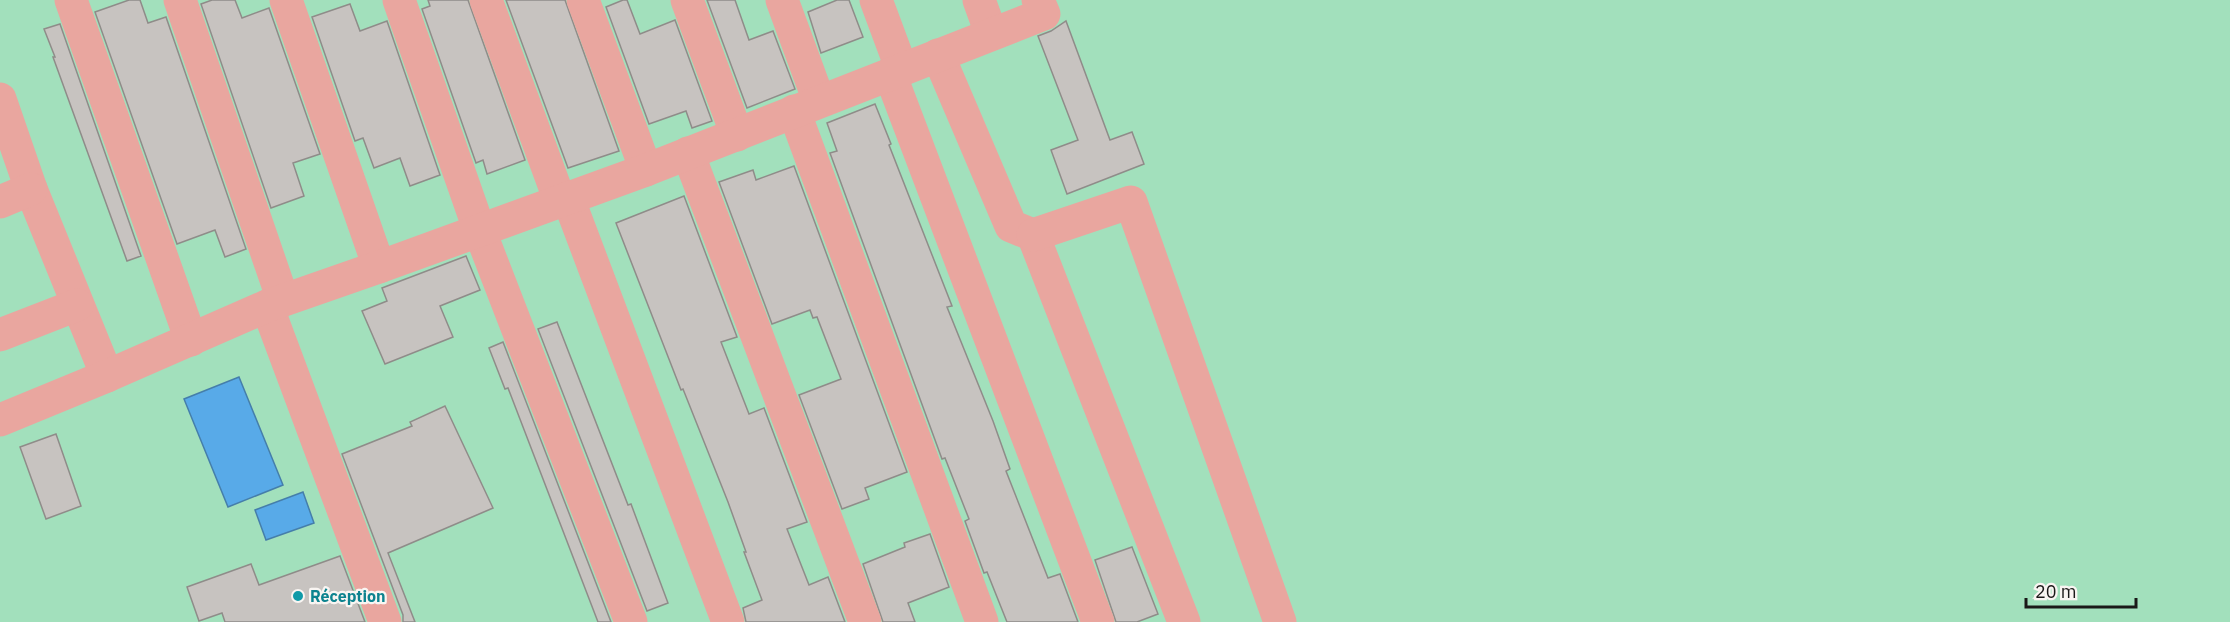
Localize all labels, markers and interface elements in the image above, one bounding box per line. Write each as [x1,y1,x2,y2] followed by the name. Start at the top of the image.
[2026,571,2136,609] scale bar
[2035,580,2077,603] text: 20 m
[310,586,386,606] place label: Réception
[291,589,305,603] marker: Réception

